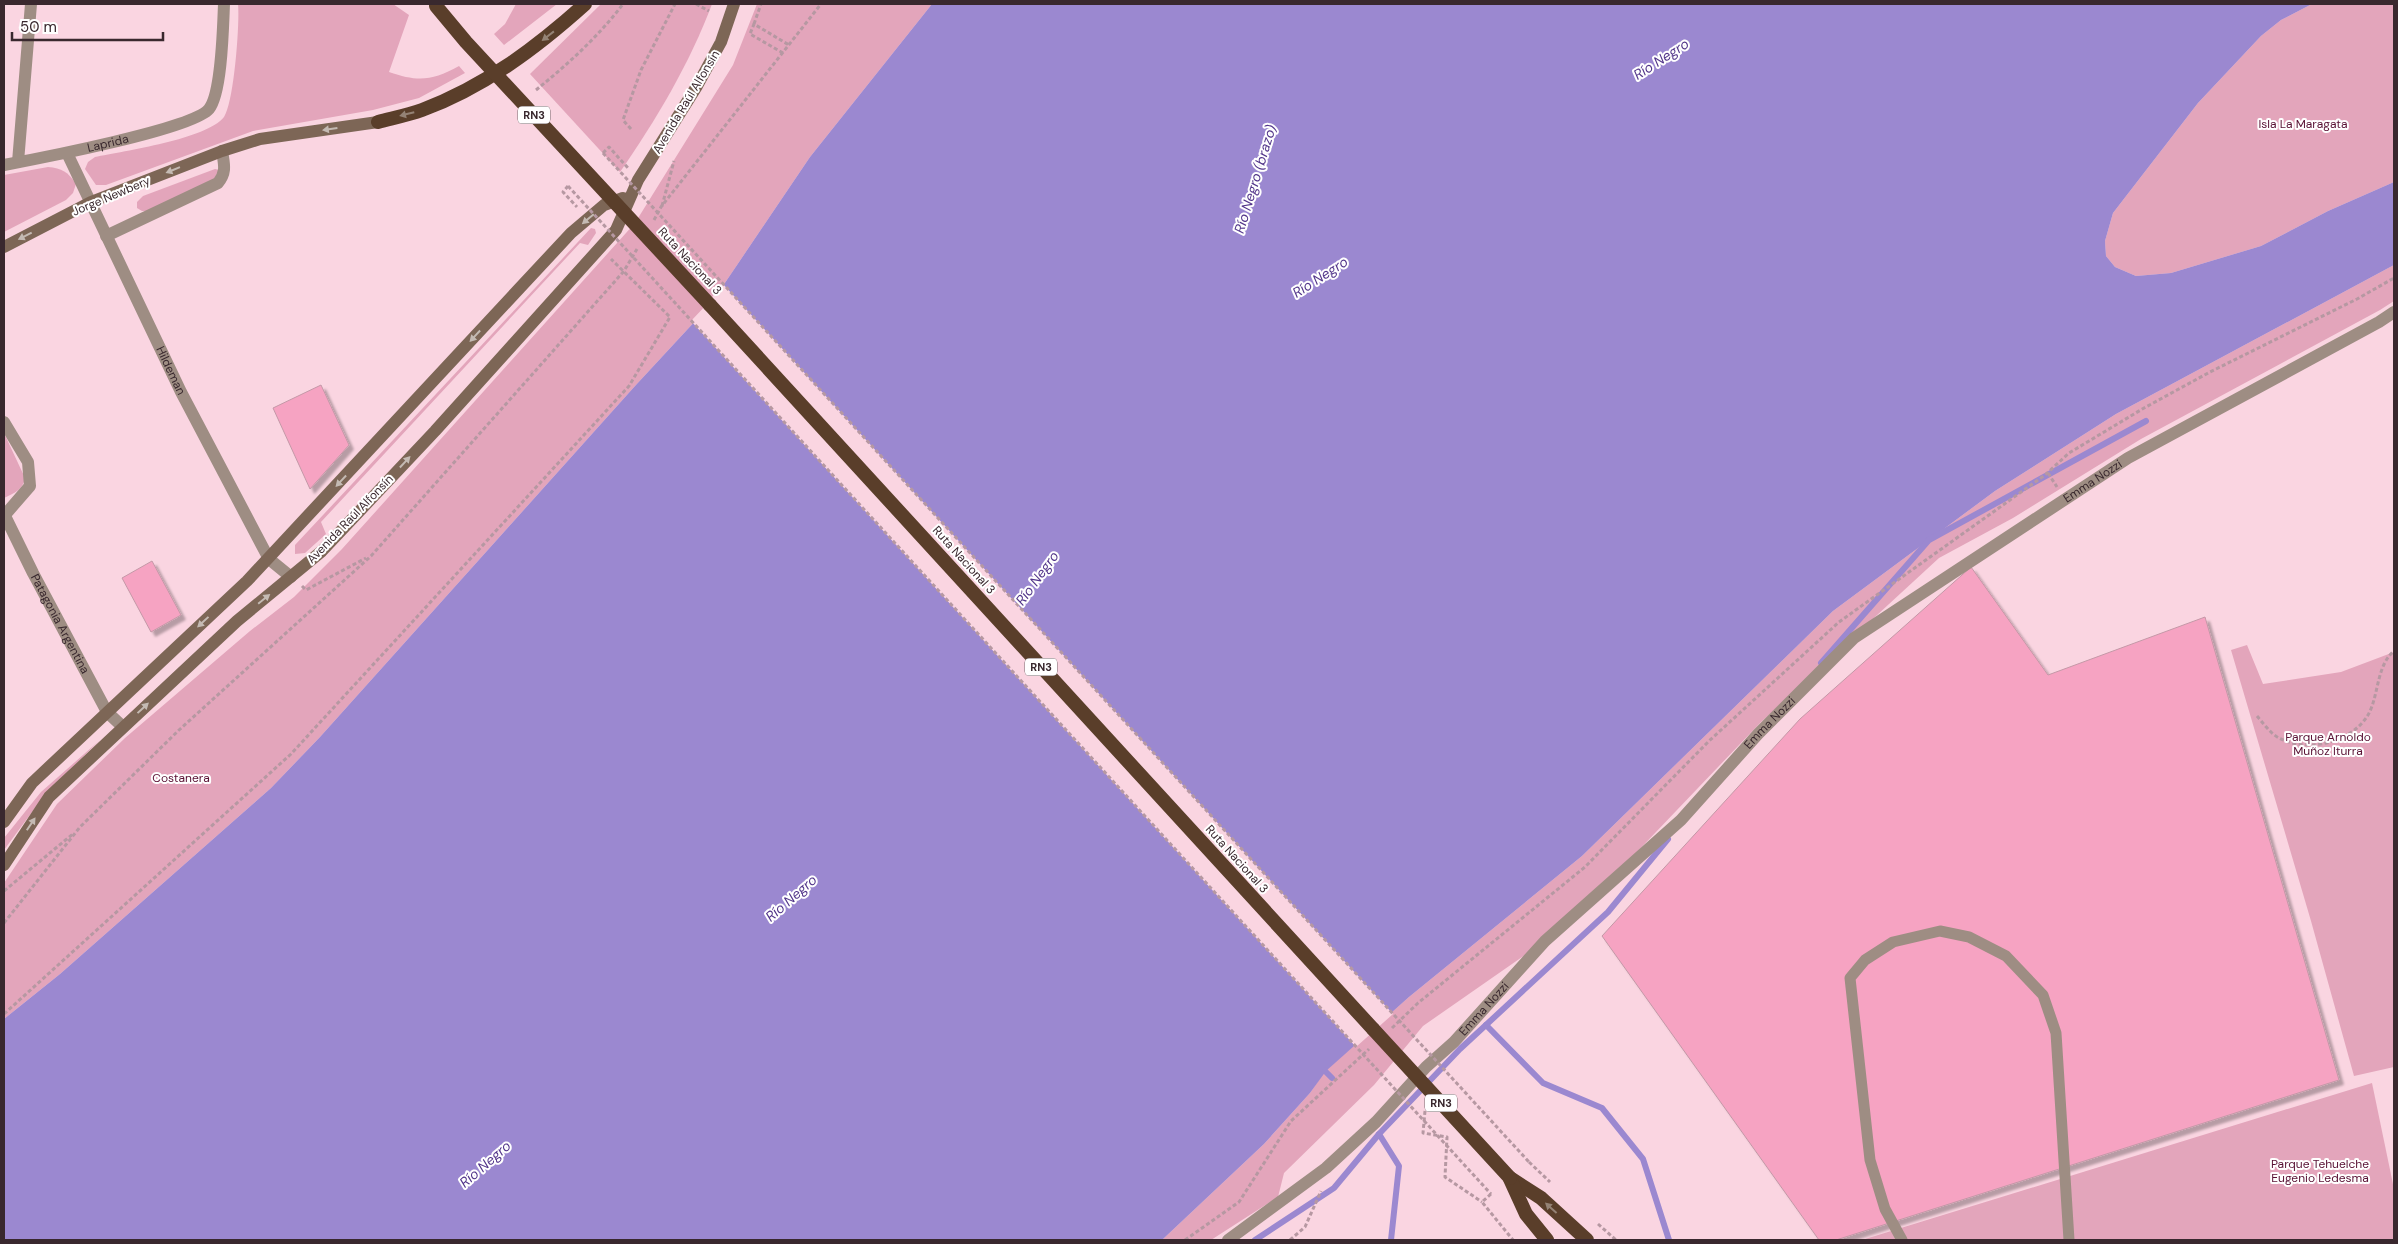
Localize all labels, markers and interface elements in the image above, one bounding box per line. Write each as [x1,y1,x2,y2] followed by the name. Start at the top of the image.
[12,10,164,42] scale bar
[20,17,57,37] text: 50 m
[541,31,555,41] one-way arrow
[1630,34,1692,84] water label: Río Negro
[649,47,723,156] street label: Avenida Raúl Alfonsín
[518,106,550,124] road number: RN3
[399,110,415,118] one-way arrow
[2258,116,2348,132] park label: Isla La Maragata
[1230,123,1280,235] water label: Río Negro (brazo)
[321,125,337,133] one-way arrow
[86,131,130,156] street label: Laprida
[166,166,180,174] one-way arrow
[70,172,153,220] street label: Jorge Newbery
[581,213,594,224] one-way arrow
[655,224,725,298] street label: Ruta Nacional 3
[18,232,32,240] one-way arrow
[1289,252,1351,302] water label: Río Negro
[469,329,481,341] one-way arrow
[152,343,189,398] street label: Hildeman
[399,456,411,468] one-way arrow
[2060,456,2125,506] street label: Emma Nozzi
[303,471,397,567] street label: Avenida Raúl Alfonsín
[335,474,347,486] one-way arrow
[929,523,999,597] street label: Ruta Nacional 3
[1011,547,1063,609] water label: Río Negro
[27,571,93,676] street label: Patagonia Argentina
[257,594,270,605] one-way arrow
[197,616,209,628] one-way arrow
[1025,659,1057,676] road number: RN3
[1740,693,1799,752] street label: Emma Nozzi
[137,702,149,714] one-way arrow
[2285,729,2371,759] park label: Parque Arnoldo Muñoz Iturra
[152,770,210,786] park label: Costanera
[26,817,36,831] one-way arrow
[1202,822,1272,896] street label: Ruta Nacional 3
[762,871,820,925] water label: Río Negro
[1455,978,1512,1039] street label: Emma Nozzi
[1425,1094,1457,1112] road number: RN3
[456,1137,514,1191] water label: Río Negro
[2271,1156,2369,1186] park label: Parque Tehuelche Eugenio Ledesma
[1544,1202,1557,1213] one-way arrow

